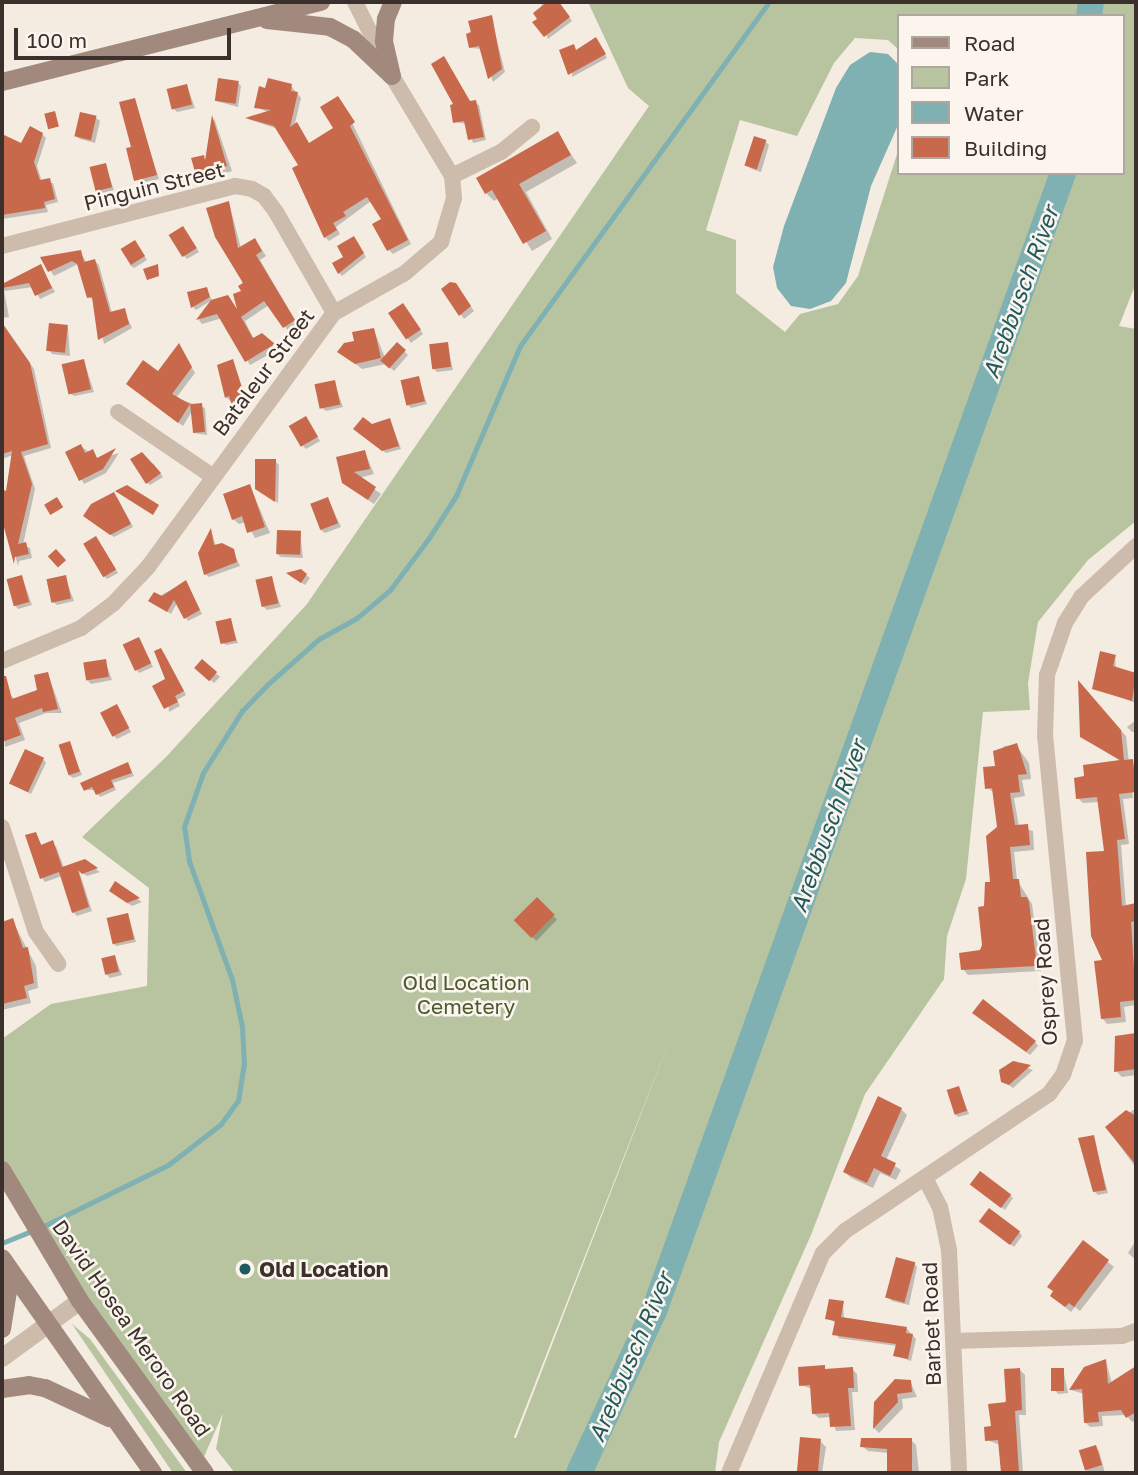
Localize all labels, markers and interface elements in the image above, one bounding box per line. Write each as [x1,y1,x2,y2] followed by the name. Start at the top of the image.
[18,14,234,58] scale bar
[897,14,1124,175] legend
[27,27,87,53] text: 100 m
[964,30,1015,56] text: Road
[964,65,1009,91] text: Park
[964,100,1024,126] text: Water
[964,135,1047,161] text: Building
[81,156,227,216] street label: Pinguin Street
[976,202,1064,382] water label: Arebbusch River
[207,303,319,441] street label: Bataleur Street
[784,736,872,916] water label: Arebbusch River
[1028,917,1062,1047] street label: Osprey Road
[402,969,530,1019] park label: Old Location Cemetery
[47,1215,217,1441] street label: David Hosea Meroro Road
[259,1256,389,1282] place label: Old Location
[237,1261,253,1277] marker: Old Location
[916,1261,946,1387] street label: Barbet Road
[582,1268,678,1446] water label: Arebbusch River

